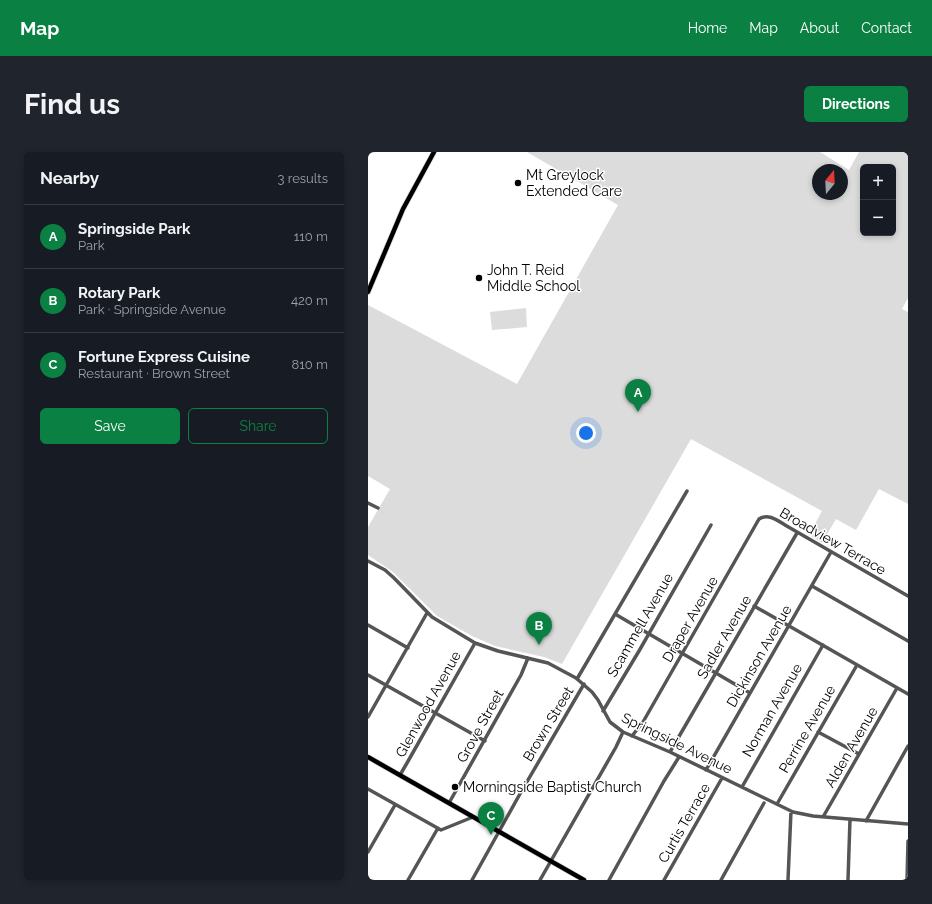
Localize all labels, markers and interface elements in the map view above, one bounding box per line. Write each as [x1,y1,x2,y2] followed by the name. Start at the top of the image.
[20,17,59,39] text: Map
[688,20,727,36] text: Home
[749,20,778,36] text: Map
[800,20,839,36] text: About
[861,20,912,36] text: Contact
[804,86,908,122] button: Directions
[24,88,120,121] text: Find us
[812,164,848,200] north arrow
[860,164,896,236] map controls
[860,164,896,200] button: +
[526,167,622,199] place label: Mt Greylock Extended Care
[40,168,99,188] text: Nearby
[278,171,328,186] text: 3 results
[513,178,523,188] marker: Mt Greylock Extended Care
[860,200,896,236] button: −
[78,220,190,238] text: Springside Park
[49,229,57,244] text: A
[294,229,328,244] text: 110 m
[78,238,105,253] text: Park
[487,262,580,294] place label: John T. Reid Middle School
[474,273,484,283] marker: John T. Reid Middle School
[78,284,160,302] text: Rotary Park
[49,293,57,308] text: B
[291,293,328,308] text: 420 m
[78,302,226,317] text: Park · Springside Avenue
[78,348,250,366] text: Fortune Express Cuisine
[49,357,57,372] text: C
[292,357,328,372] text: 810 m
[78,366,230,381] text: Restaurant · Brown Street
[625,379,651,412] pin: A
[40,408,180,444] button: Save
[188,408,328,444] button: Share
[576,423,596,443] your location
[777,504,889,578] street label: Broadview Terrace
[604,570,676,680] street label: Scammell Avenue
[659,573,721,665] street label: Draper Avenue
[694,592,754,682] street label: Sadler Avenue
[723,602,795,710] street label: Dickinson Avenue
[526,612,552,645] pin: B
[392,648,464,760] street label: Glenwood Avenue
[739,661,805,759] street label: Norman Avenue
[775,682,839,776] street label: Perrine Avenue
[520,684,577,764] street label: Brown Street
[453,687,507,765] street label: Grove Street
[821,704,881,790] street label: Alden Avenue
[619,709,735,777] street label: Springside Avenue
[463,779,642,795] place label: Morningside Baptist Church
[655,780,713,866] street label: Curtis Terrace
[450,782,460,792] marker: Morningside Baptist Church
[478,802,504,835] pin: C

